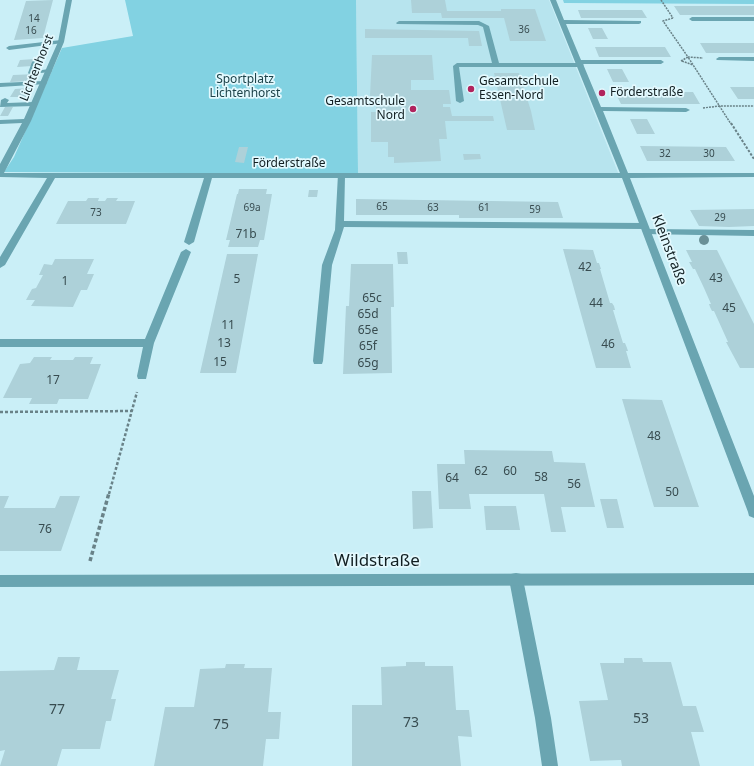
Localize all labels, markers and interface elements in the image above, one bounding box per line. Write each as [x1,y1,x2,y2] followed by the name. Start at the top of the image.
[28,13,40,25] house number: 14
[518,24,530,36] house number: 36
[25,25,37,37] house number: 16
[17,32,57,104] street label: Lichtenhorst
[210,73,280,101] park label: Sportplatz Lichtenhorst
[479,75,559,103] place label: Gesamtschule Essen-Nord
[466,84,476,94] marker: Gesamtschule Essen-Nord
[610,86,683,100] place label: Förderstraße
[597,88,607,98] marker: Förderstraße
[325,95,405,123] place label: Gesamtschule Nord
[408,104,418,114] marker: Gesamtschule Nord
[659,148,671,160] house number: 32
[703,148,715,160] house number: 30
[252,157,326,171] street label: Förderstraße
[376,201,388,213] house number: 65
[243,202,261,214] house number: 69a
[427,202,439,214] house number: 63
[478,202,490,214] house number: 61
[529,204,541,216] house number: 59
[90,207,102,219] house number: 73
[648,212,690,288] street label: Kleinstraße
[714,212,726,224] house number: 29
[235,228,257,242] house number: 71b
[578,261,592,275] house number: 42
[709,272,723,286] house number: 43
[234,273,240,287] house number: 5
[62,275,68,289] house number: 1
[362,292,382,306] house number: 65c
[589,297,603,311] house number: 44
[722,302,736,316] house number: 45
[357,308,379,322] house number: 65d
[221,319,235,333] house number: 11
[358,324,378,338] house number: 65e
[217,337,231,351] house number: 13
[601,338,615,352] house number: 46
[359,340,377,354] house number: 65f
[213,356,227,370] house number: 15
[357,357,379,371] house number: 65g
[46,374,60,388] house number: 17
[647,430,661,444] house number: 48
[474,465,488,479] house number: 62
[503,465,517,479] house number: 60
[534,471,548,485] house number: 58
[445,472,459,486] house number: 64
[567,478,581,492] house number: 56
[665,486,679,500] house number: 50
[38,523,52,537] house number: 76
[334,551,420,571] street label: Wildstraße
[49,702,65,718] house number: 77
[633,711,649,727] house number: 53
[403,715,419,731] house number: 73
[213,717,229,733] house number: 75

